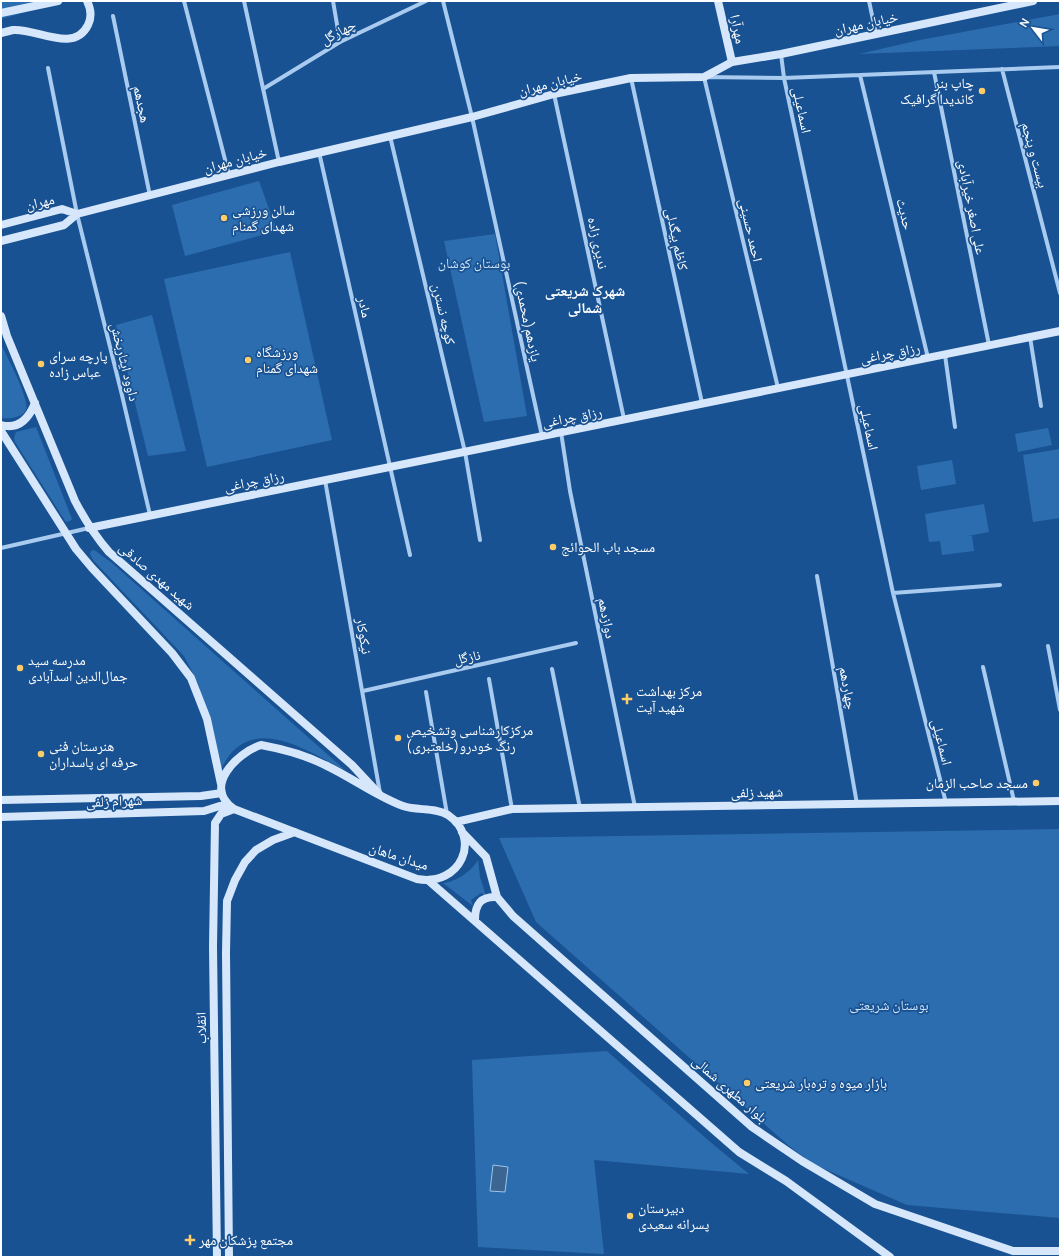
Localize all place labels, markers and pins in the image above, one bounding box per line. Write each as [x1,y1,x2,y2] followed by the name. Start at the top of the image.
[900,73,974,108] place label: چاپ بنر کاندیدا گرافیک
[977,86,987,96] marker: چاپ بنر کاندیدا گرافیک
[232,200,295,236] place label: سالن ورزشی شهدای گمنام
[219,213,229,223] marker: سالن ورزشی شهدای گمنام
[256,342,318,378] place label: ورزشگاه شهدای گمنام
[49,346,108,381] place label: پارچه سرای عباس زاده
[243,355,253,365] marker: ورزشگاه شهدای گمنام
[36,359,46,369] marker: پارچه سرای عباس زاده
[561,537,655,557] place label: مسجد باب الحوائج
[548,542,558,552] marker: مسجد باب الحوائج
[28,650,128,685] place label: مدرسه سید جمال‌الدین اسدآبادی
[15,663,25,673] marker: مدرسه سید جمال‌الدین اسدآبادی
[636,681,702,716] place label: مرکز بهداشت شهید آیت
[621,693,633,705] marker: مرکز بهداشت شهید آیت
[406,720,533,755] place label: مرکزکارشناسی وتشخیص رنگ خودرو(خلعتبری)
[393,733,403,743] marker: مرکزکارشناسی وتشخیص رنگ خودرو(خلعتبری)
[49,736,138,771] place label: هنرستان فنی حرفه ای پاسداران
[36,749,46,759] marker: هنرستان فنی حرفه ای پاسداران
[926,773,1028,792] place label: مسجد صاحب الزمان
[1031,778,1041,788] marker: مسجد صاحب الزمان
[755,1073,887,1092] place label: بازار میوه و تره‌بار شریعتی
[742,1078,752,1088] marker: بازار میوه و تره‌بار شریعتی
[638,1198,710,1233] place label: دبیرستان پسرانه سعیدی
[625,1211,635,1221] marker: دبیرستان پسرانه سعیدی
[198,1230,293,1250] place label: مجتمع پزشکان مهر
[184,1234,196,1246] marker: مجتمع پزشکان مهر

